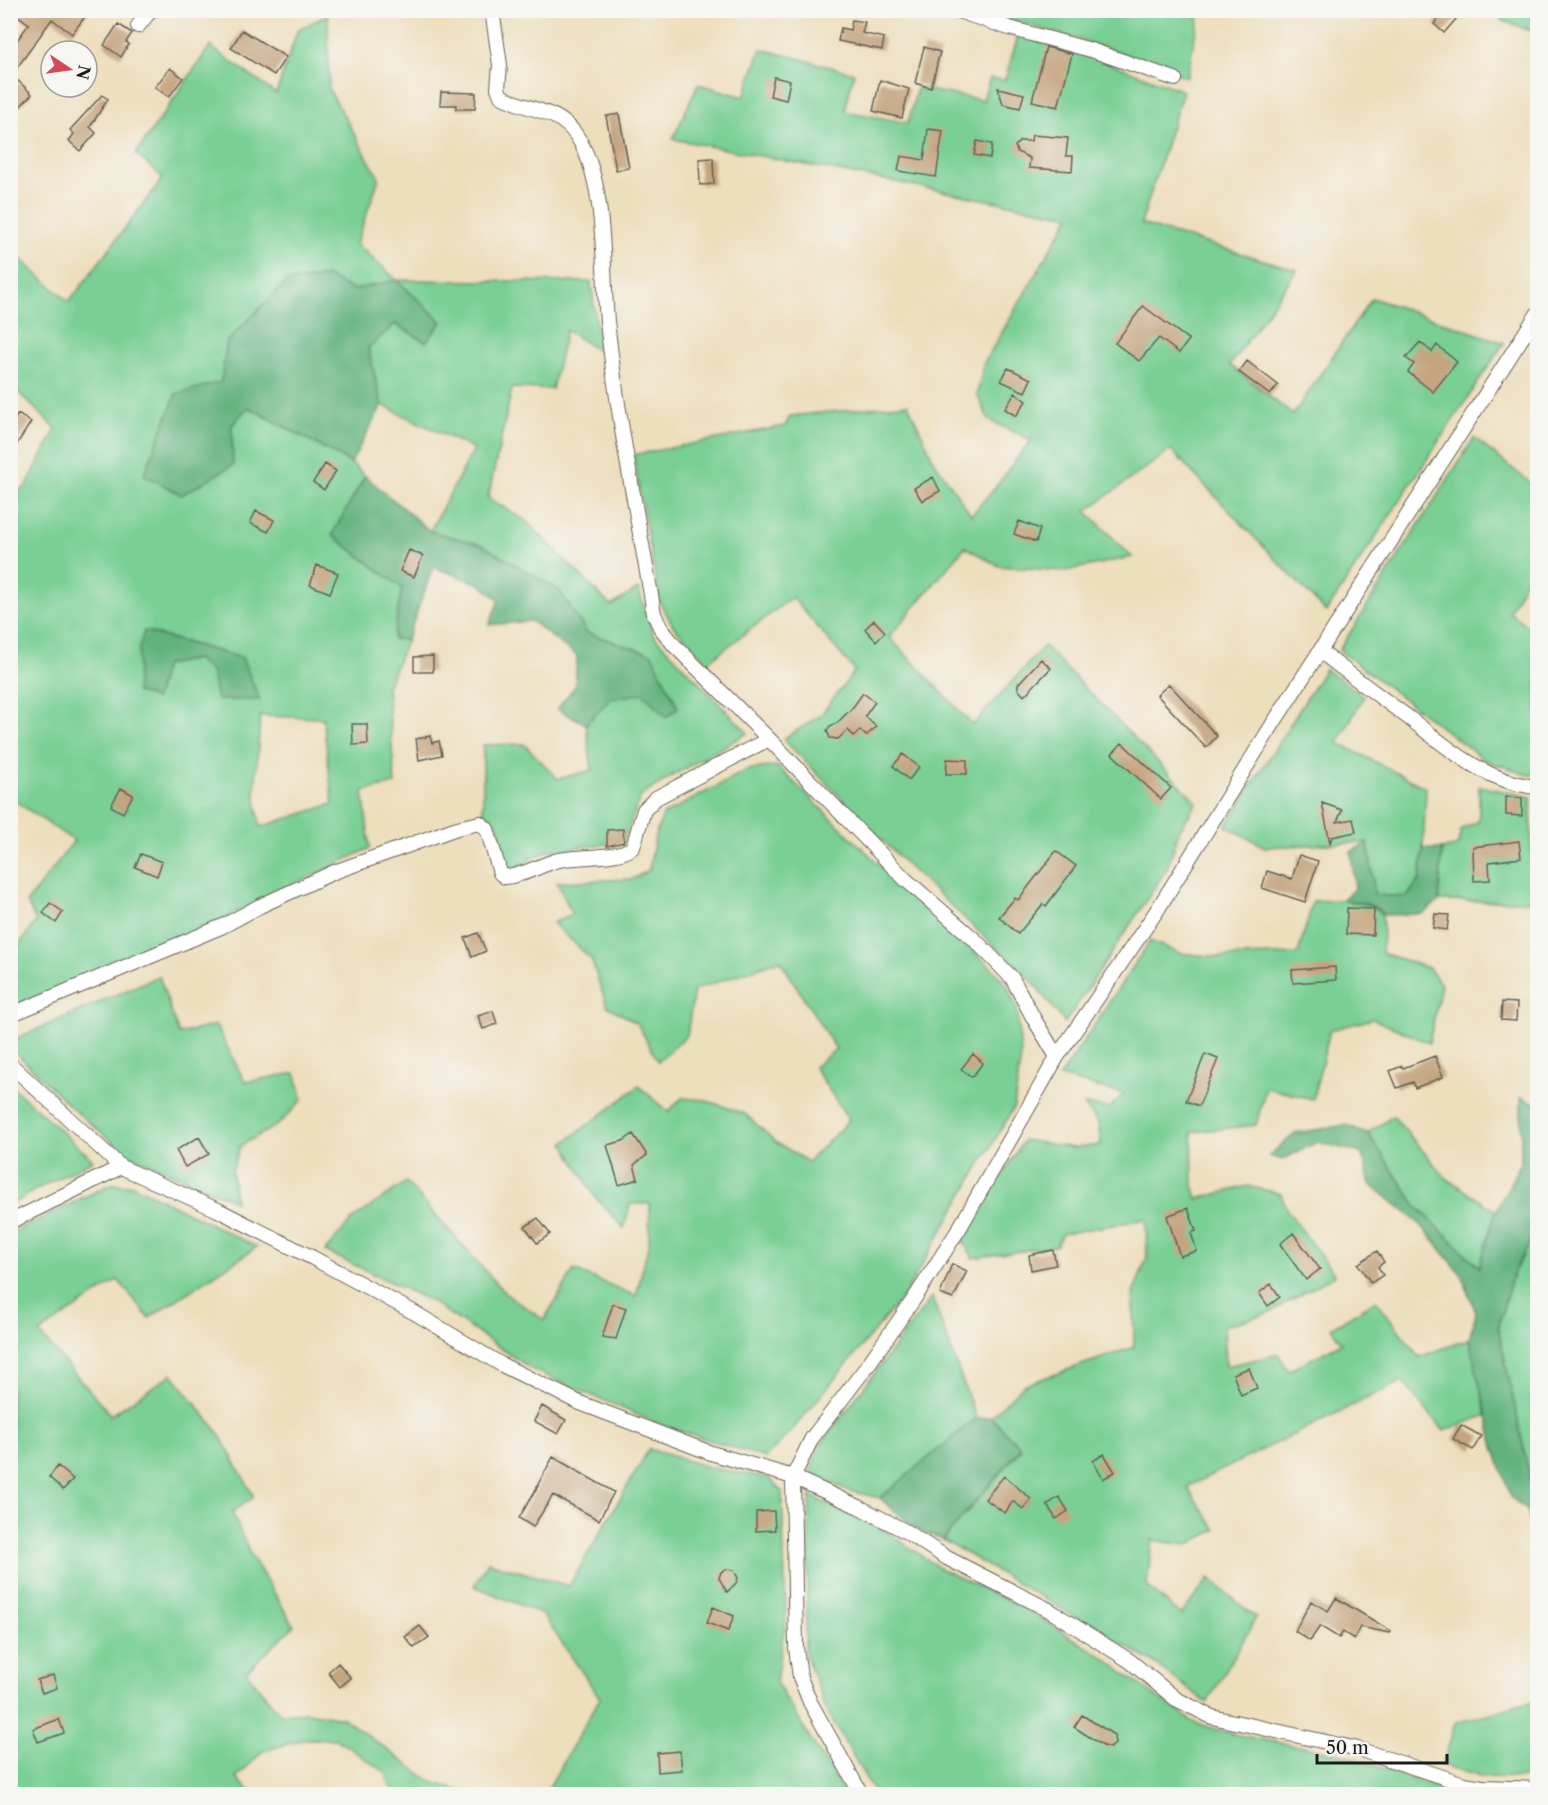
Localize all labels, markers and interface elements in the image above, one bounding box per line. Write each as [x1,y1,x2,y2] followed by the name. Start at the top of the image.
[39,39,99,99] north arrow
[72,63,95,81] text: N
[1317,1727,1448,1765] scale bar
[1326,1737,1369,1759] text: 50 m

